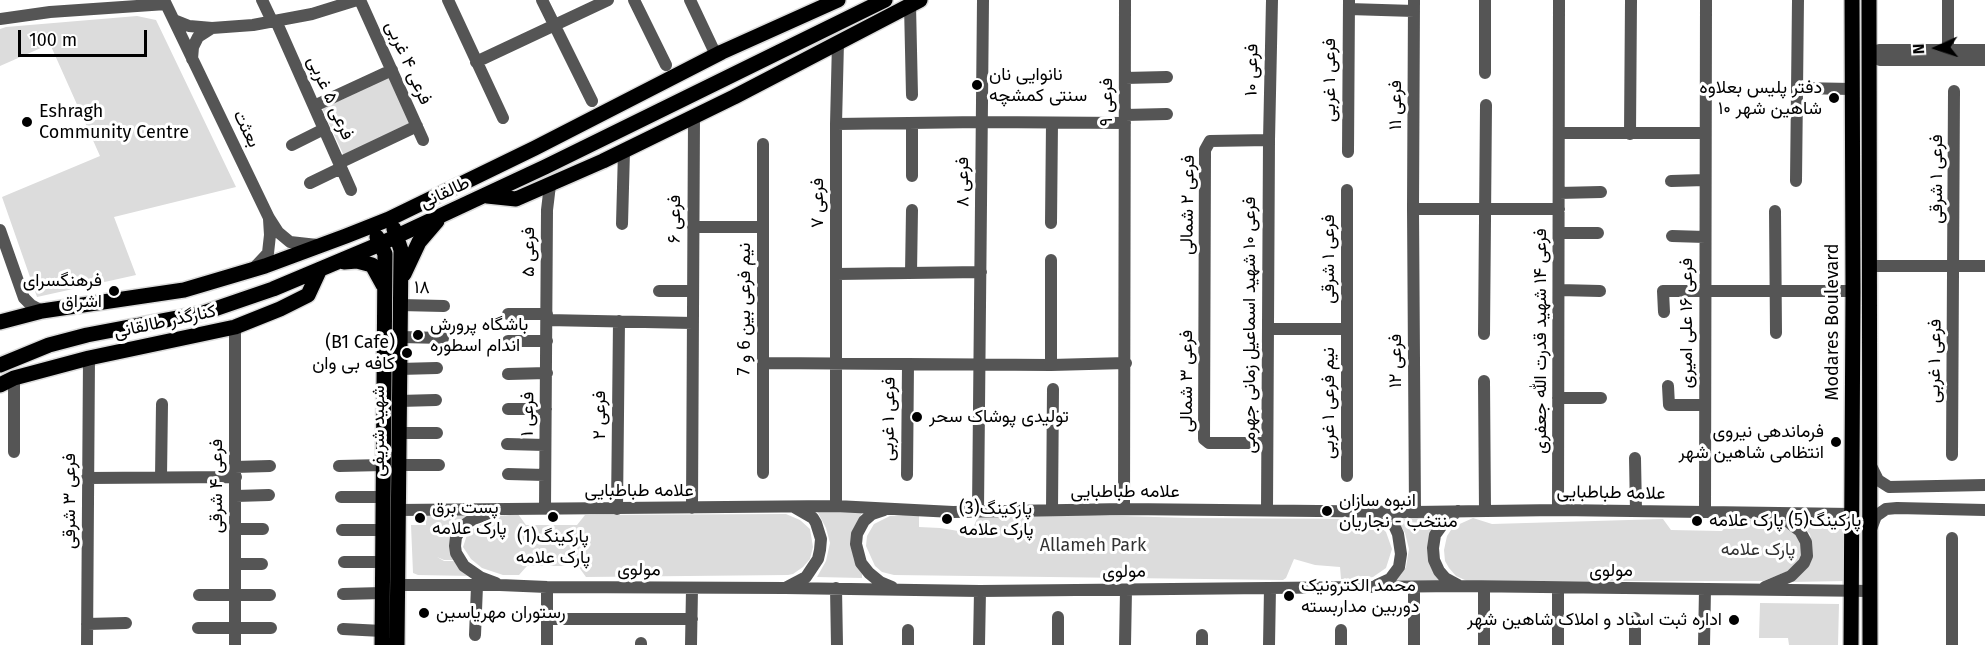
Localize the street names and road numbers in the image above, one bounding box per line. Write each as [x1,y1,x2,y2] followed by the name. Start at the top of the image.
[380,18,436,108] street label: فرعی ۴ غربی
[1319,38,1341,122] street label: فرعی ۱ غربی
[1241,44,1263,96] street label: فرعی ۱۰
[302,53,358,143] street label: فرعی ۵ غربی
[1096,78,1118,126] street label: فرعی ۹
[1385,80,1407,130] street label: فرعی ۱۱
[228,107,264,151] street label: بعثت
[1926,134,1948,224] street label: فرعی ۱ شرقی
[1176,155,1200,255] street label: فرعی ۲ شمالی
[952,157,974,207] street label: فرعی ۸
[417,172,473,214] street label: طالقانی
[807,178,829,228] street label: فرعی ۷
[664,195,686,243] street label: فرعی ۶
[1239,197,1261,453] street label: فرعی ۱۰ شهید اسماعیل زمانی جهرمی
[1318,214,1340,304] street label: فرعی ۱ شرقی
[518,227,540,277] street label: فرعی ۵
[1530,228,1552,454] street label: فرعی ۱۴ شهید قدرت الله جعفری
[734,243,756,375] street label: نیم فرعی بین 6 و 7
[1822,244,1844,400] street label: Modares Boulevard
[1676,258,1698,388] street label: فرعی ۱۶ علی امیری
[414,277,430,299] street label: ۱۸
[112,301,218,343] street label: کنارگذر طالقانی
[1923,319,1947,403] street label: فرعی ۱ غربی
[1176,330,1198,432] street label: فرعی ۳ شمالی
[1385,334,1407,388] street label: فرعی ۱۲
[1318,347,1340,459] street label: نیم فرعی ۱ غربی
[877,377,901,461] street label: فرعی ۱ غربی
[368,385,390,477] street label: شهید شریفی
[589,390,611,440] street label: فرعی ۲
[517,391,539,437] street label: فرعی ۱
[206,439,228,533] street label: فرعی ۴ شرقی
[59,453,81,549] street label: فرعی ۳ شرقی
[584,480,694,502] street label: علامه طباطبایی
[1070,481,1180,503] street label: علامه طباطبایی
[1556,481,1666,505] street label: علامه طباطبایی
[617,559,661,581] street label: مولوی
[1589,560,1633,582] street label: مولوی
[1102,561,1146,583] street label: مولوی

